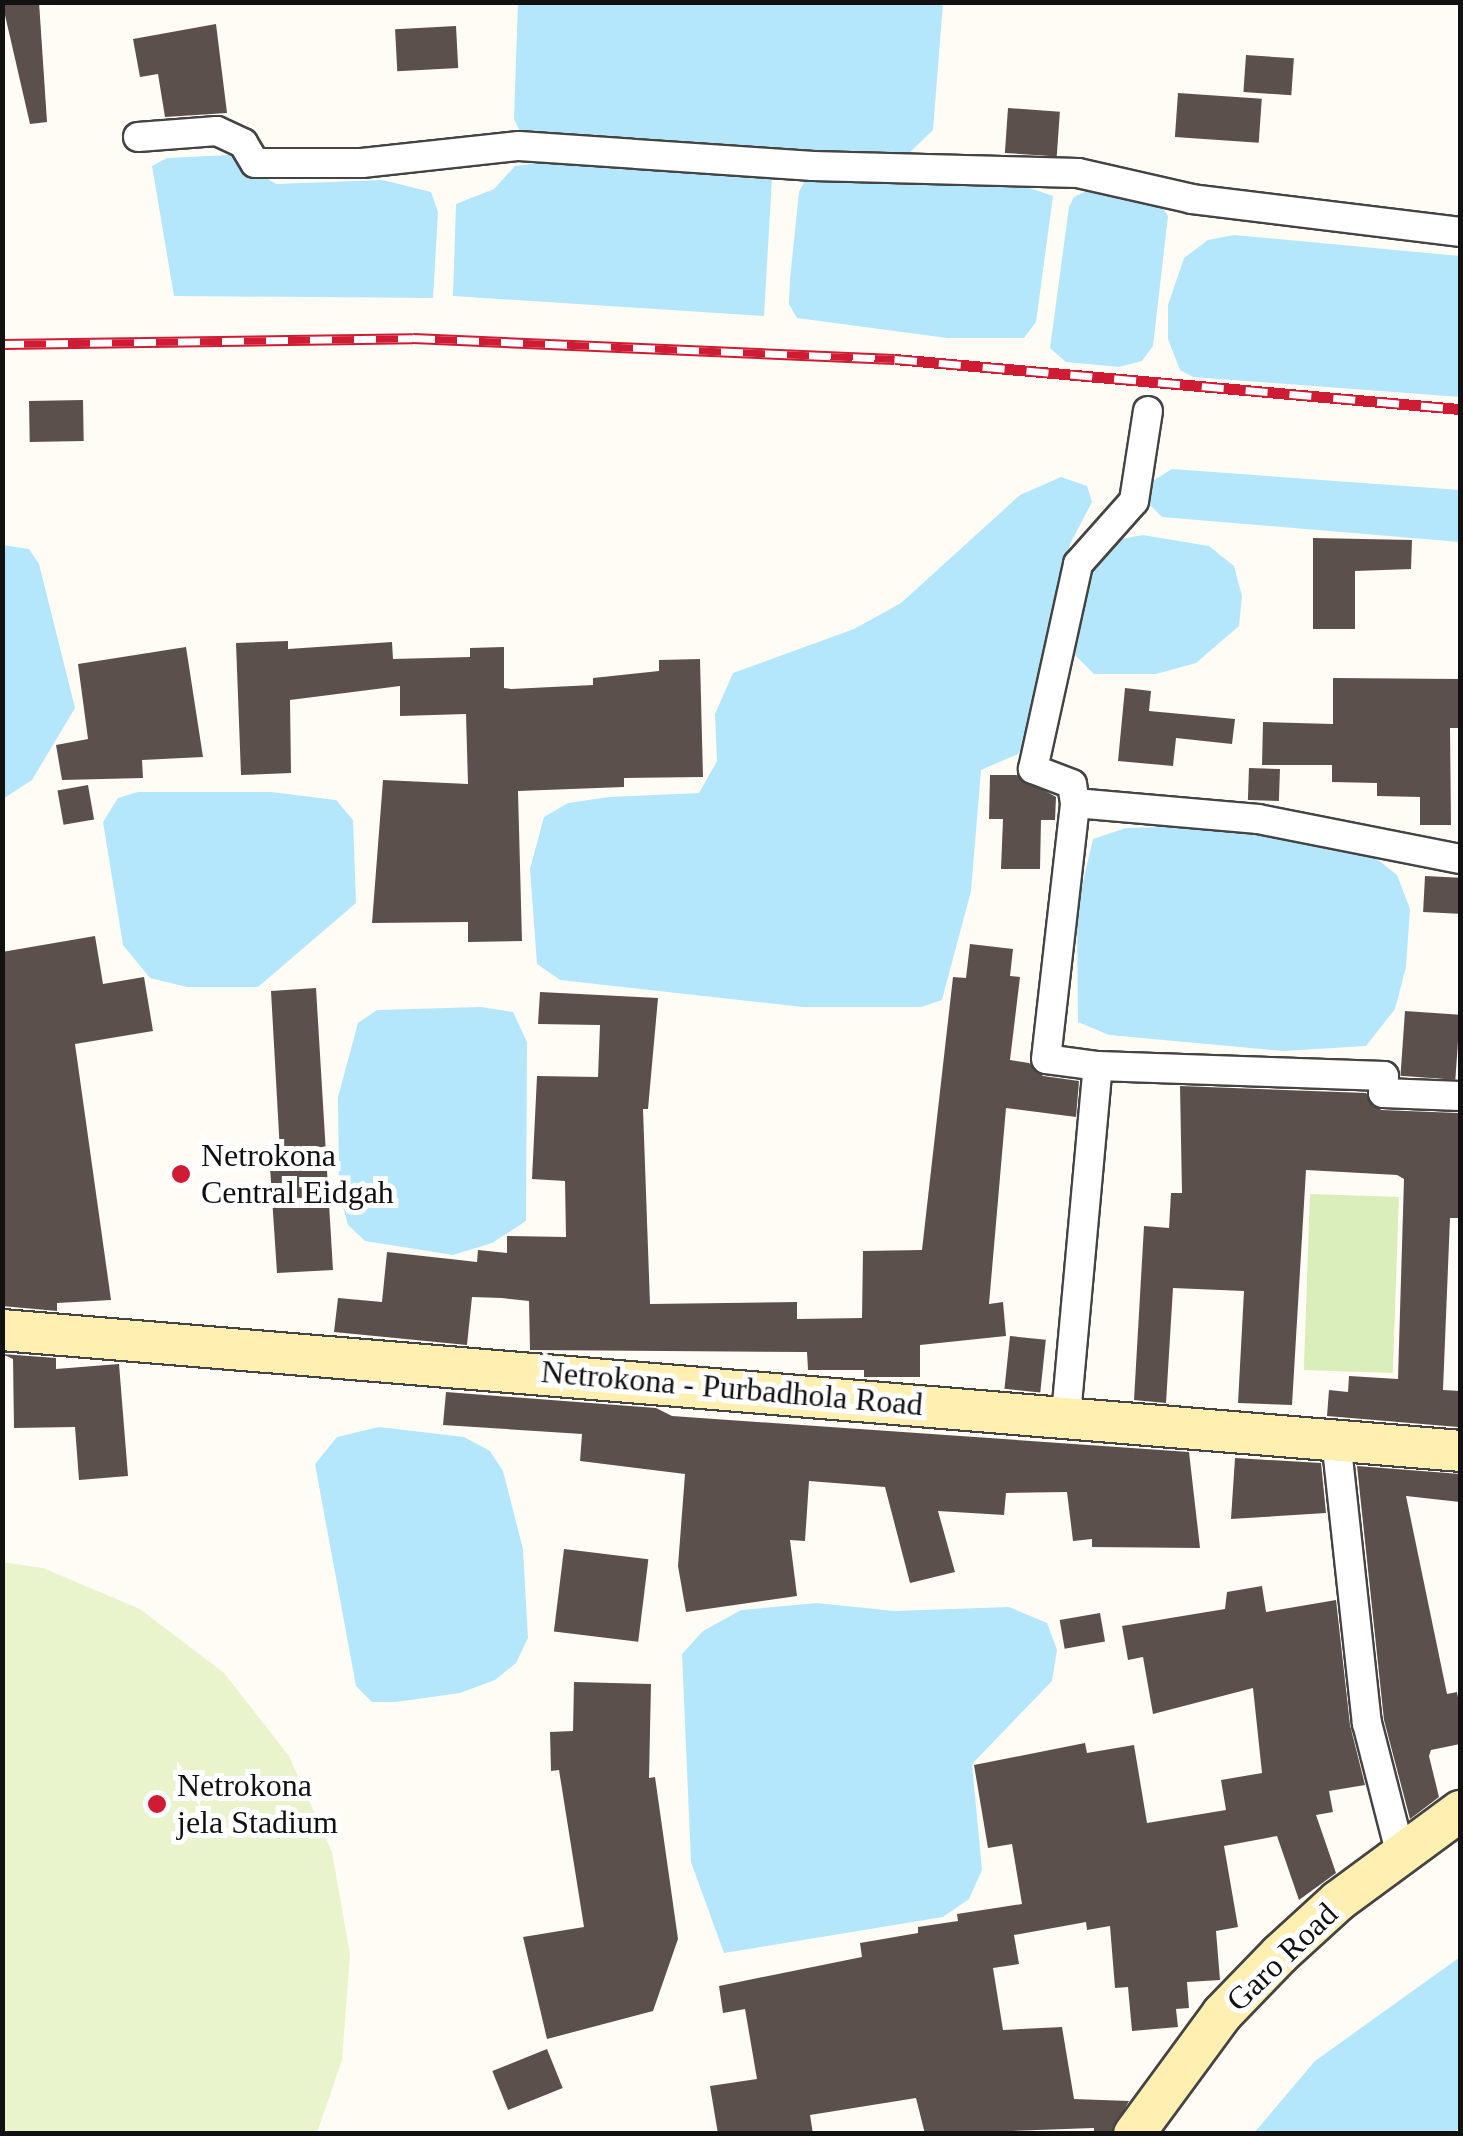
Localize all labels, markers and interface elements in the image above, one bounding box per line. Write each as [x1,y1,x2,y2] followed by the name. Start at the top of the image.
[201,1137,394,1212] place label: Netrokona Central Eidgah
[170,1163,192,1185] marker: Netrokona Central Eidgah
[540,1352,924,1424] street label: Netrokona - Purbadhola Road
[177,1767,338,1842] place label: Netrokona jela Stadium
[146,1793,168,1815] marker: Netrokona jela Stadium
[1218,1895,1346,2019] street label: Garo Road

